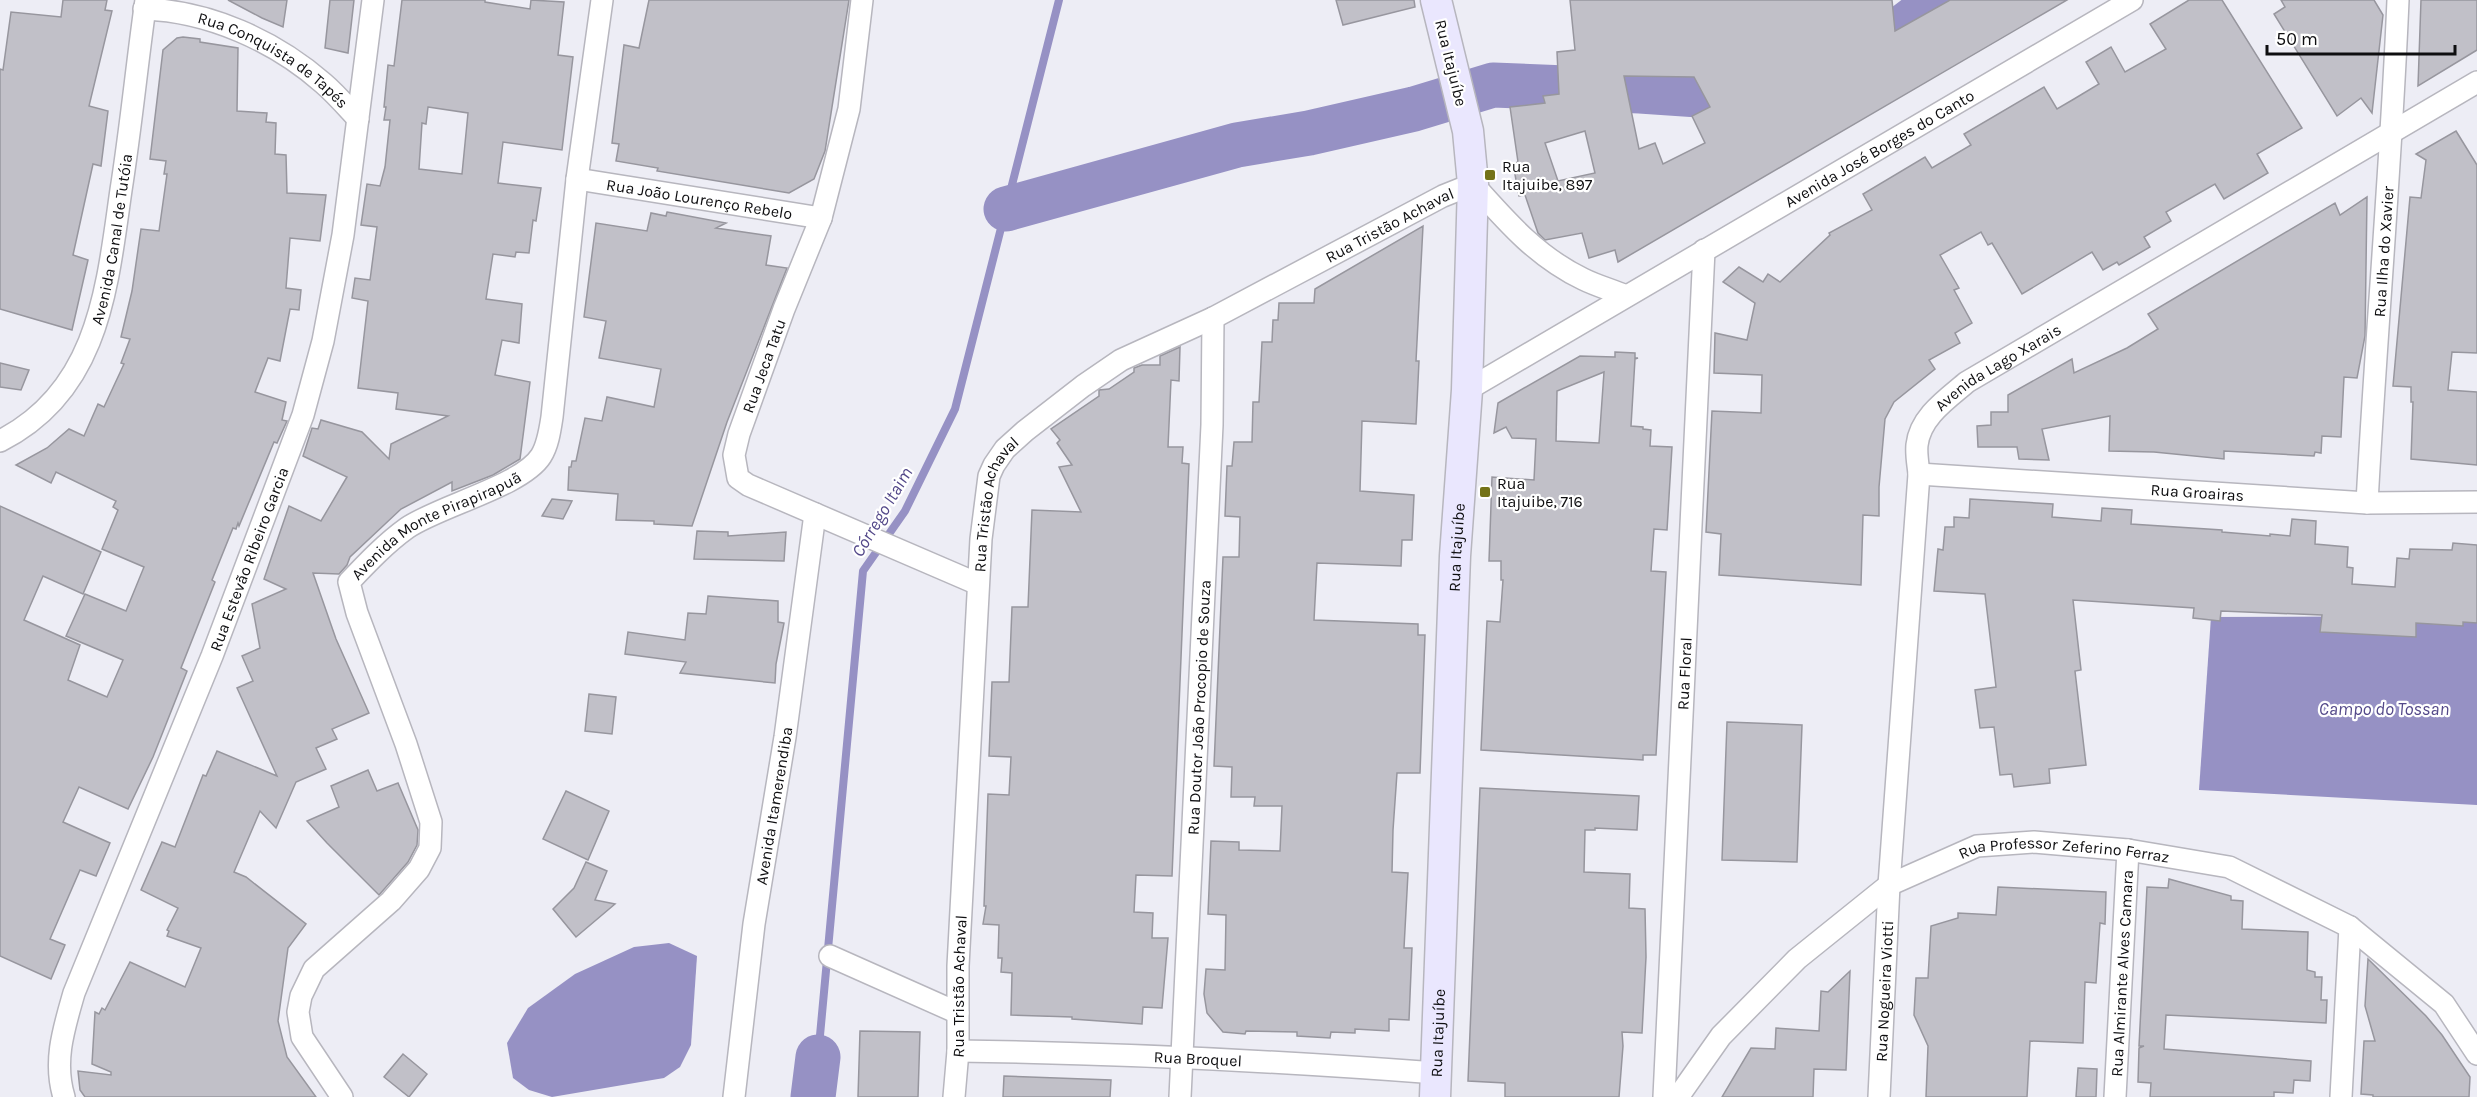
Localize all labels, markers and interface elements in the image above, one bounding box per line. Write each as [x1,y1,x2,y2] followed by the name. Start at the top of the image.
[196,8,353,112] street label: Rua Conquista de Tapés
[1431,18,1471,108] street label: Rua Itajuíbe
[2267,18,2454,56] scale bar
[2276,28,2318,50] text: 50 m
[1781,85,1977,211] street label: Avenida José Borges do Canto
[87,152,136,327] street label: Avenida Canal de Tutóia
[1502,157,1593,194] place label: Rua Itajuibe, 897
[1483,168,1497,182] marker: Rua Itajuibe, 897
[605,174,794,223] street label: Rua João Lourenço Rebelo
[1322,183,1456,266] street label: Rua Tristão Achaval
[2369,185,2397,318] street label: Rua Ilha do Xavier
[738,316,790,416] street label: Rua Jeca Tatu
[1931,319,2064,414] street label: Avenida Lago Xarais
[970,432,1022,573] street label: Rua Tristão Achaval
[847,463,917,561] water label: Córrego Itaim
[205,464,292,654] street label: Rua Estevão Ribeiro Garcia
[347,467,524,583] street label: Avenida Monte Pirapirapuã
[1497,474,1583,511] place label: Rua Itajuibe, 716
[2150,480,2245,505] street label: Rua Groairas
[1478,485,1492,499] marker: Rua Itajuibe, 716
[1444,502,1468,592] street label: Rua Itajuíbe
[1183,579,1214,835] street label: Rua Doutor João Procopio de Souza
[1673,637,1695,710] street label: Rua Floral
[2319,698,2449,720] water label: Campo do Tossan
[751,725,796,886] street label: Avenida Itamerendiba
[1955,832,2171,866] street label: Rua Professor Zeferino Ferraz
[2107,869,2136,1077] street label: Rua Almirante Alves Camara
[948,914,970,1058] street label: Rua Tristão Achaval
[1871,920,1897,1062] street label: Rua Nogueira Viotti
[1426,988,1448,1078] street label: Rua Itajuíbe
[1153,1047,1243,1070] street label: Rua Broquel

